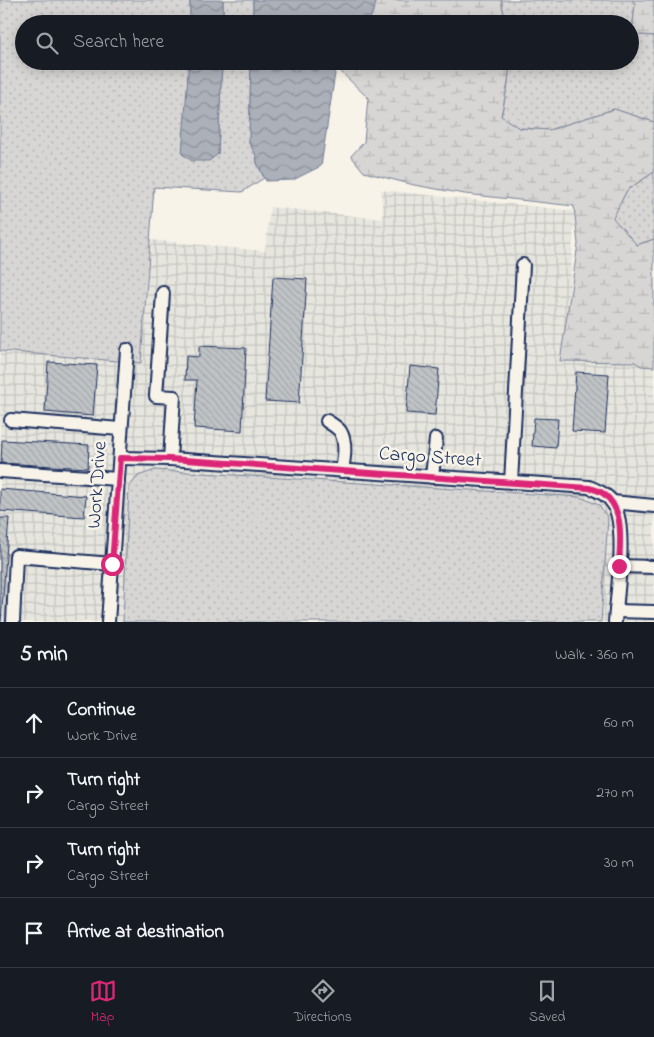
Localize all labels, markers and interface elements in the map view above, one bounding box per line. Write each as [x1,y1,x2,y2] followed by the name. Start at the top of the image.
[15,15,639,70] search box
[33,29,61,57] icon: search
[73,29,164,56] text: Search here
[80,440,116,530] street label: Work Drive
[378,440,483,477] street label: Cargo Street
[101,553,124,576] route start
[608,555,631,578] route end
[20,640,68,670] text: 5 min
[555,643,634,667] text: Walk · 360 m
[67,697,135,724] text: Continue
[20,709,48,737] icon: ahead
[604,711,634,735] text: 60 m
[67,724,137,748] text: Work Drive
[67,767,140,794] text: Turn right
[20,779,48,807] icon: right
[596,781,634,805] text: 270 m
[67,794,149,818] text: Cargo Street
[67,837,140,864] text: Turn right
[20,849,48,877] icon: right
[604,851,634,875] text: 30 m
[67,864,149,888] text: Cargo Street
[20,919,48,947] icon: arrive
[67,919,224,946] text: Arrive at destination
[89,977,117,1028] tab: Map
[294,977,352,1028] tab: Directions
[529,977,565,1028] tab: Saved

